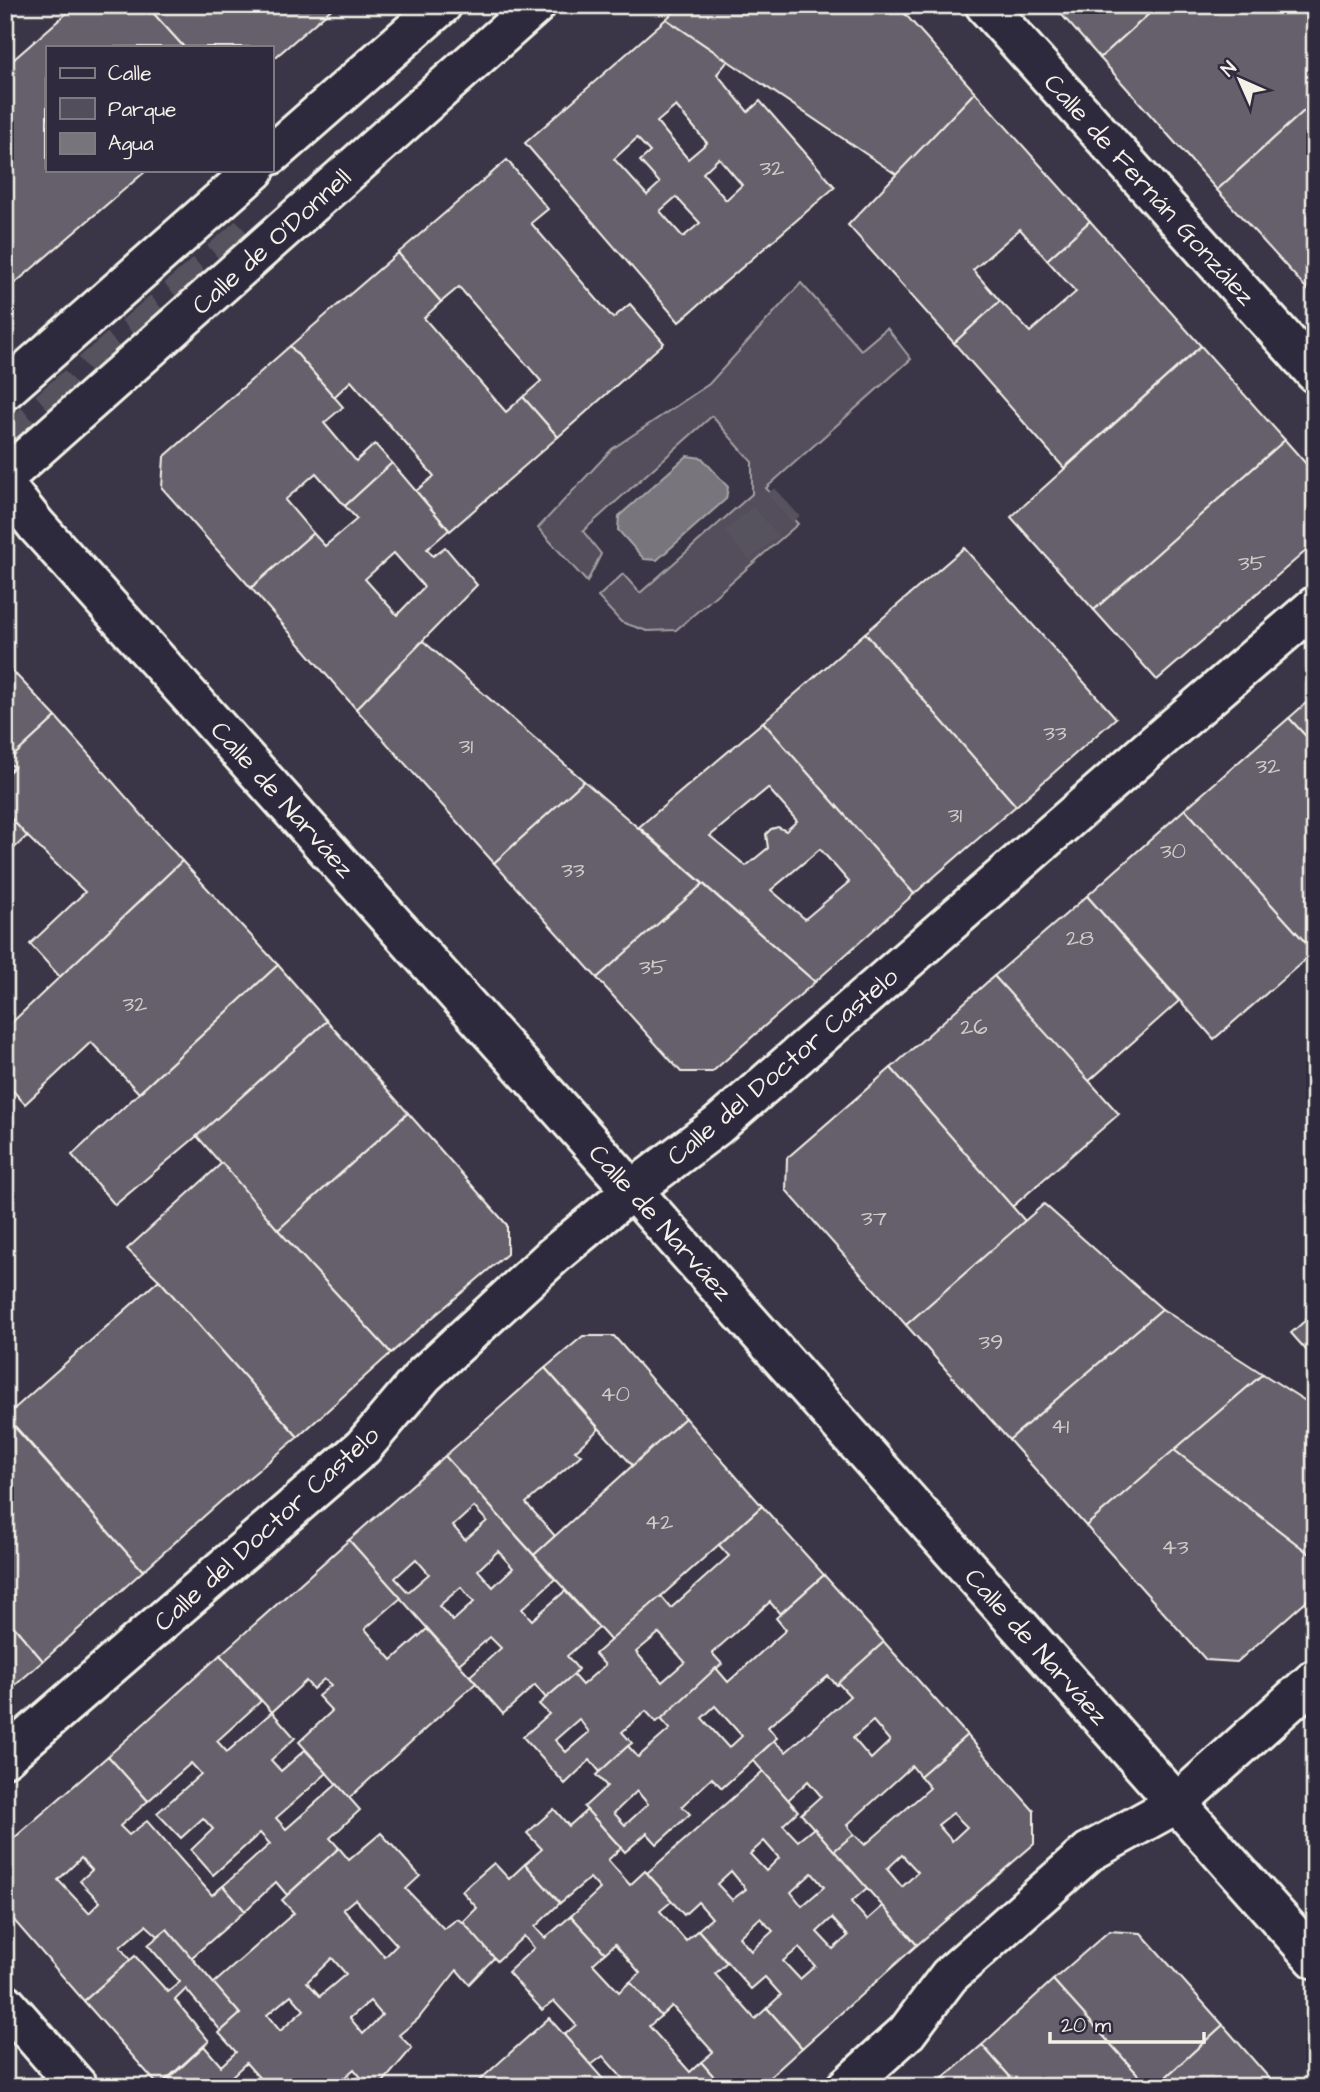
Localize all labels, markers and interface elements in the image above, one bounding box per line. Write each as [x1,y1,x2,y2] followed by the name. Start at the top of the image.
[46,46,273,172] legend
[1204,46,1274,116] north arrow
[1215,55,1243,83] text: N
[108,59,152,88] text: Calle
[1035,66,1263,314] street label: Calle de Fernán González
[108,95,176,124] text: Parque
[108,129,154,160] text: Agua
[760,152,784,184] house number: 32
[184,160,359,323] street label: Calle de O'Donnell
[1238,547,1266,579] house number: 35
[202,713,363,886] street label: Calle de Narváez
[1043,717,1067,749] house number: 33
[459,730,473,762] house number: 31
[1256,750,1280,782] house number: 32
[948,799,962,831] house number: 31
[1160,835,1186,867] house number: 30
[561,854,585,886] house number: 33
[1066,922,1094,954] house number: 28
[639,951,667,983] house number: 35
[659,959,906,1174] street label: Calle del Doctor Castelo
[123,988,147,1020] house number: 32
[960,1011,988,1043] house number: 26
[580,1136,741,1309] street label: Calle de Narváez
[861,1202,887,1234] house number: 37
[979,1326,1003,1358] house number: 39
[600,1378,630,1410] house number: 40
[1051,1410,1069,1442] house number: 41
[146,1417,387,1640] street label: Calle del Doctor Castelo
[645,1506,673,1538] house number: 42
[1161,1531,1189,1563] house number: 43
[956,1560,1117,1733] street label: Calle de Narváez
[1050,2001,1204,2045] scale bar
[1061,2011,1112,2040] text: 20 m

